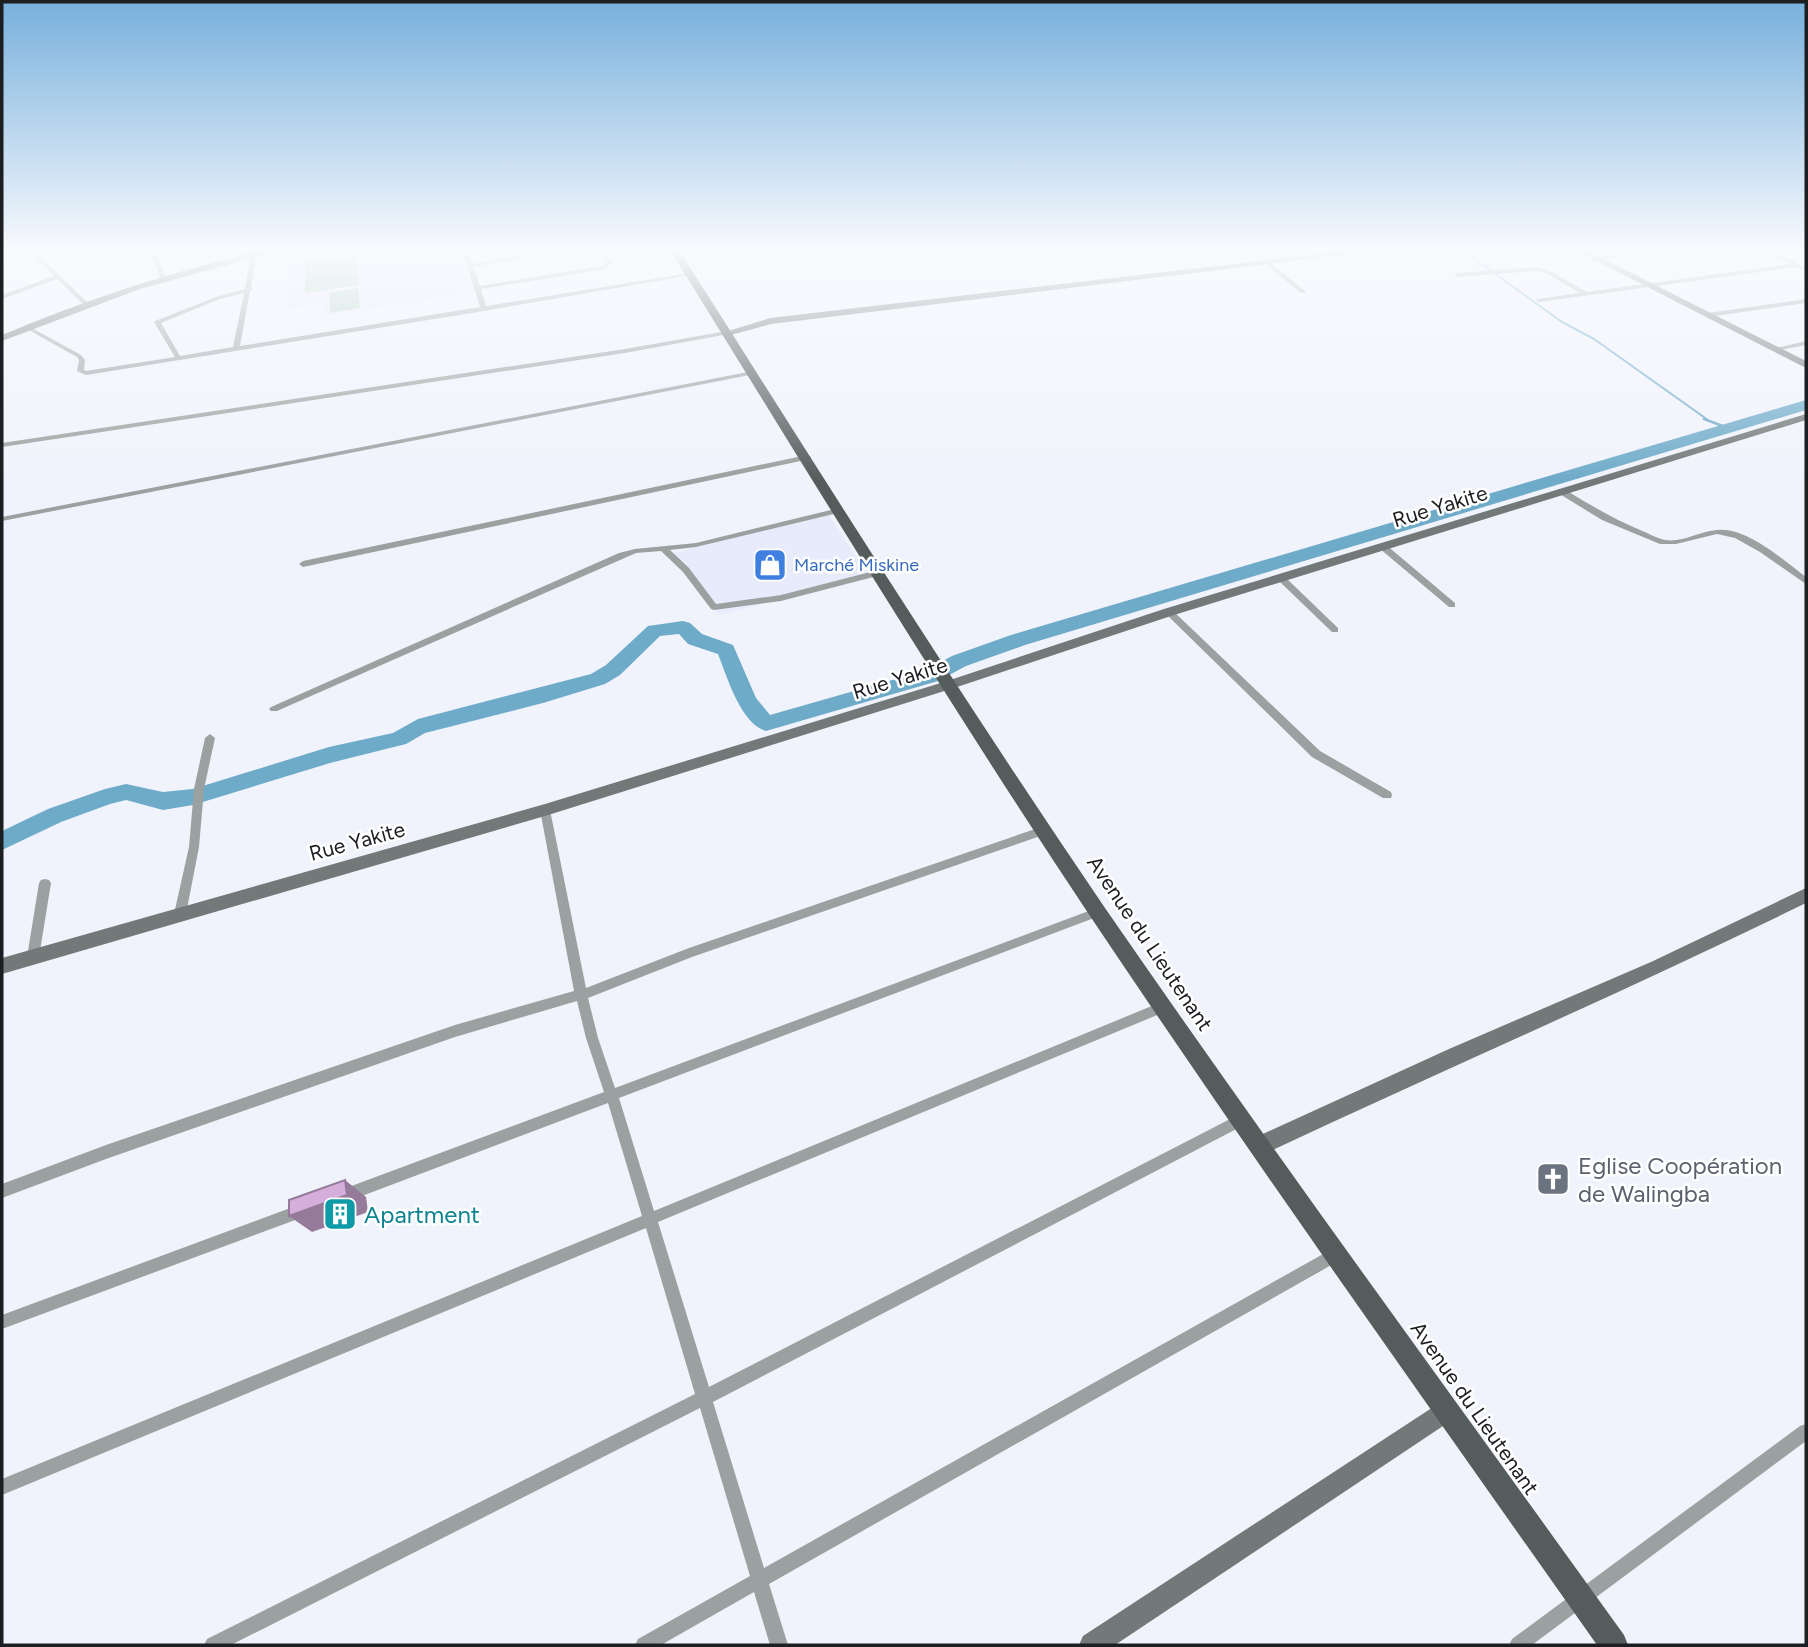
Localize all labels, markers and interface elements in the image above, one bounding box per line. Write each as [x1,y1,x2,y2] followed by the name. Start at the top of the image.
[1389,480,1491,532] street label: Rue Yakite
[751,546,789,584] shop icon: Marché Miskine
[794,554,919,576] place label: Marché Miskine
[849,652,951,704] street label: Rue Yakite
[306,816,408,866] street label: Rue Yakite
[1082,851,1218,1035] street label: Avenue du Lieutenant
[1578,1151,1782,1208] place label: Eglise Coopération de Walingba
[1534,1160,1572,1198] church icon: Eglise Coopération de Walingba
[321,1195,359,1233] building icon: Apartment
[364,1200,480,1229] place label: Apartment
[1406,1317,1544,1500] street label: Avenue du Lieutenant

